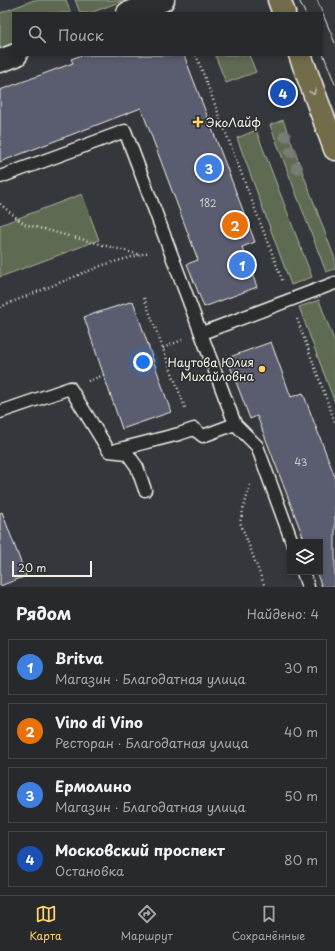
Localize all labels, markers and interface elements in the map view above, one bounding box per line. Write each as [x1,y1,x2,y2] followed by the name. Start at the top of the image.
[12,12,323,56] search box
[26,23,48,45] icon: search
[58,23,104,46] text: Поиск
[270,78,296,108] pin: 4
[309,88,317,95] one-way arrow
[206,113,261,131] place label: ЭкоЛайф
[193,117,203,127] marker: ЭкоЛайф
[196,153,222,183] pin: 3
[200,195,216,210] house number: 182
[222,210,248,240] pin: 2
[229,250,255,280] pin: 1
[133,352,153,372] your location
[167,353,255,385] place label: Наутова Юлия Михайловна
[257,364,267,374] marker: Наутова Юлия Михайловна
[295,454,308,469] house number: 43
[287,539,323,575] map controls
[287,539,323,575] button: layers
[12,559,92,578] scale bar
[18,559,46,576] text: 20 m
[16,600,71,626] text: Рядом
[247,604,319,623] text: Найдено: 4
[55,646,103,669] text: Britva
[27,658,33,677] text: 1
[284,658,318,677] text: 30 m
[55,669,246,688] text: Магазин · Благодатная улица
[55,710,143,733] text: Vino di Vino
[25,722,35,741] text: 2
[284,722,318,741] text: 40 m
[55,733,249,752] text: Ресторан · Благодатная улица
[55,774,131,797] text: Ермолино
[26,786,34,805] text: 3
[284,786,318,805] text: 50 m
[55,797,246,816] text: Магазин · Благодатная улица
[55,838,225,861] text: Московский проспект
[26,850,34,869] text: 4
[284,850,318,869] text: 80 m
[55,861,124,880] text: Остановка
[30,903,62,944] tab: Карта
[121,903,173,944] tab: Маршрут
[232,903,305,944] tab: Сохранённые

